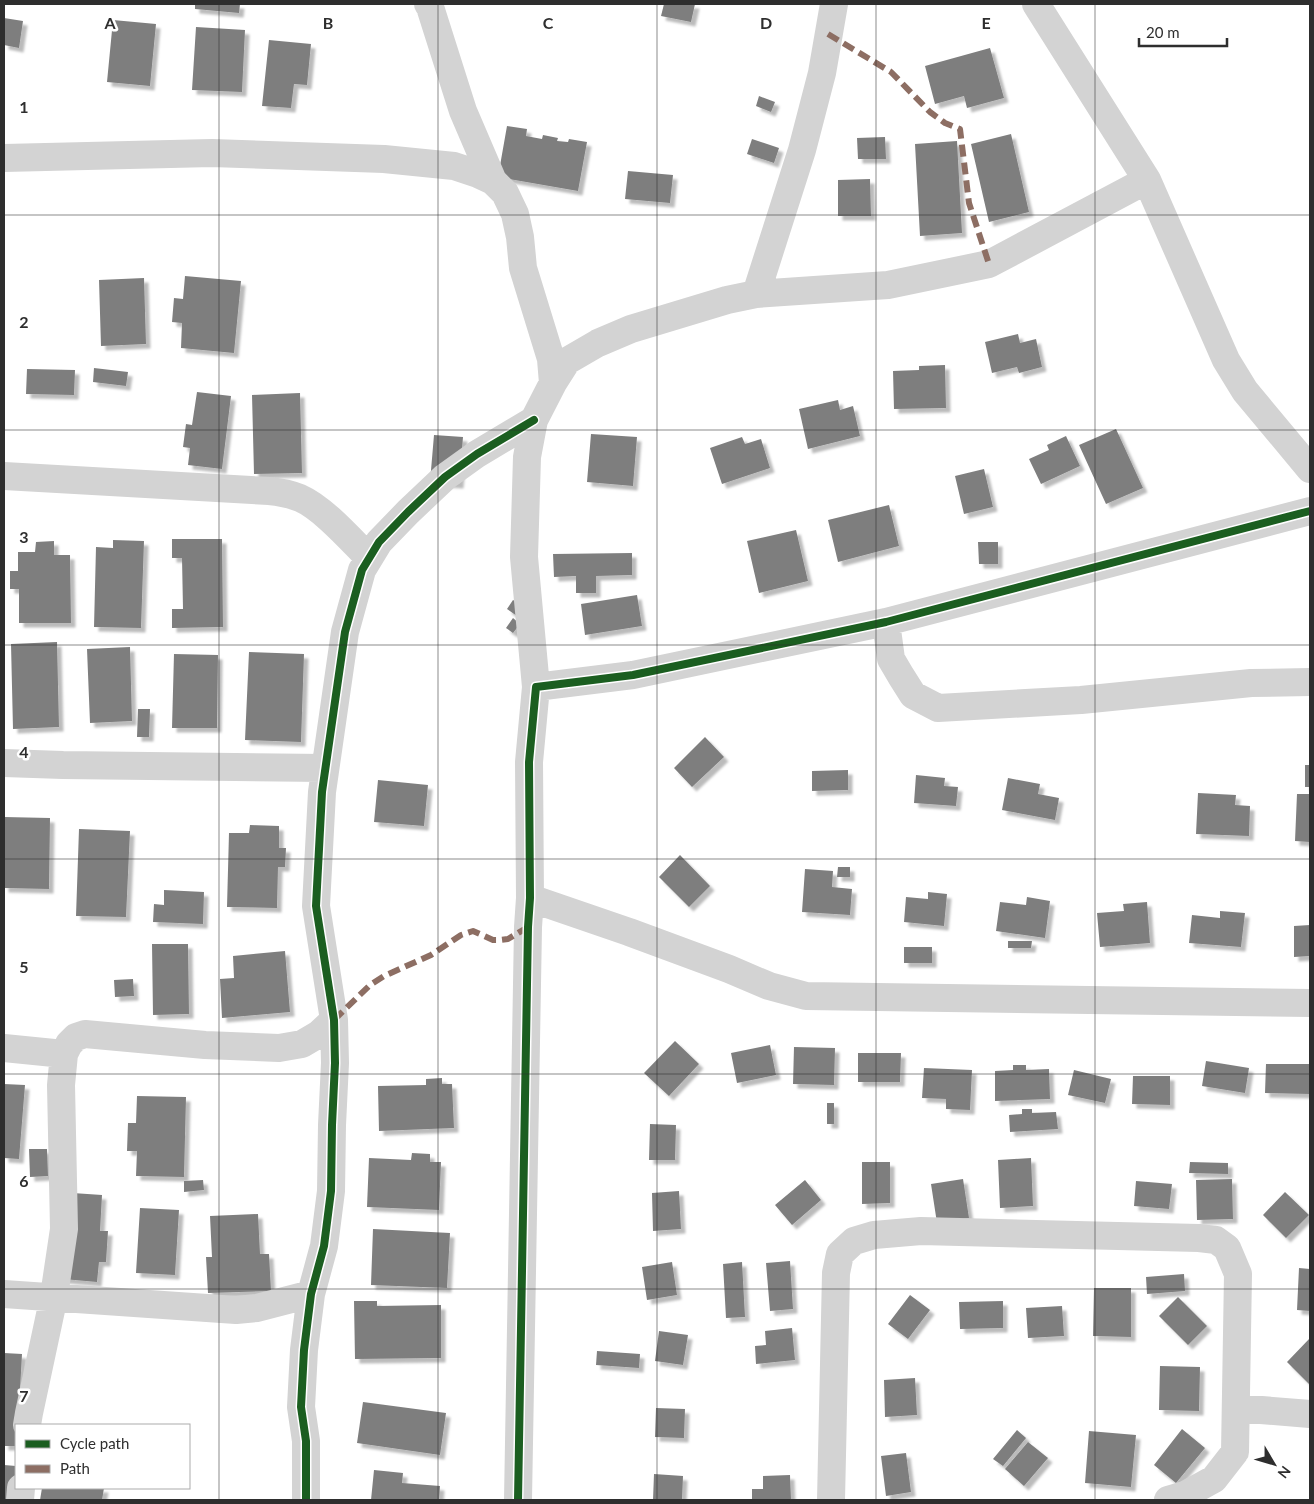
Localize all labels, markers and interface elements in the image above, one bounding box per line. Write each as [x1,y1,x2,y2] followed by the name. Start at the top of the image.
[103,13,116,32] text: A
[323,13,333,32] text: B
[543,13,554,32] text: C
[760,13,772,32] text: D
[981,13,991,32] text: E
[1139,15,1226,47] scale bar
[1146,23,1180,41] text: 20 m
[19,97,29,116] text: 1
[19,312,29,331] text: 2
[19,527,29,546] text: 3
[19,742,29,761] text: 4
[19,957,29,976] text: 5
[19,1171,29,1190] text: 6
[19,1386,29,1405] text: 7
[15,1424,190,1489] legend
[60,1434,129,1452] text: Cycle path
[1249,1439,1299,1489] north arrow
[60,1459,90,1477] text: Path
[1275,1463,1295,1482] text: N

